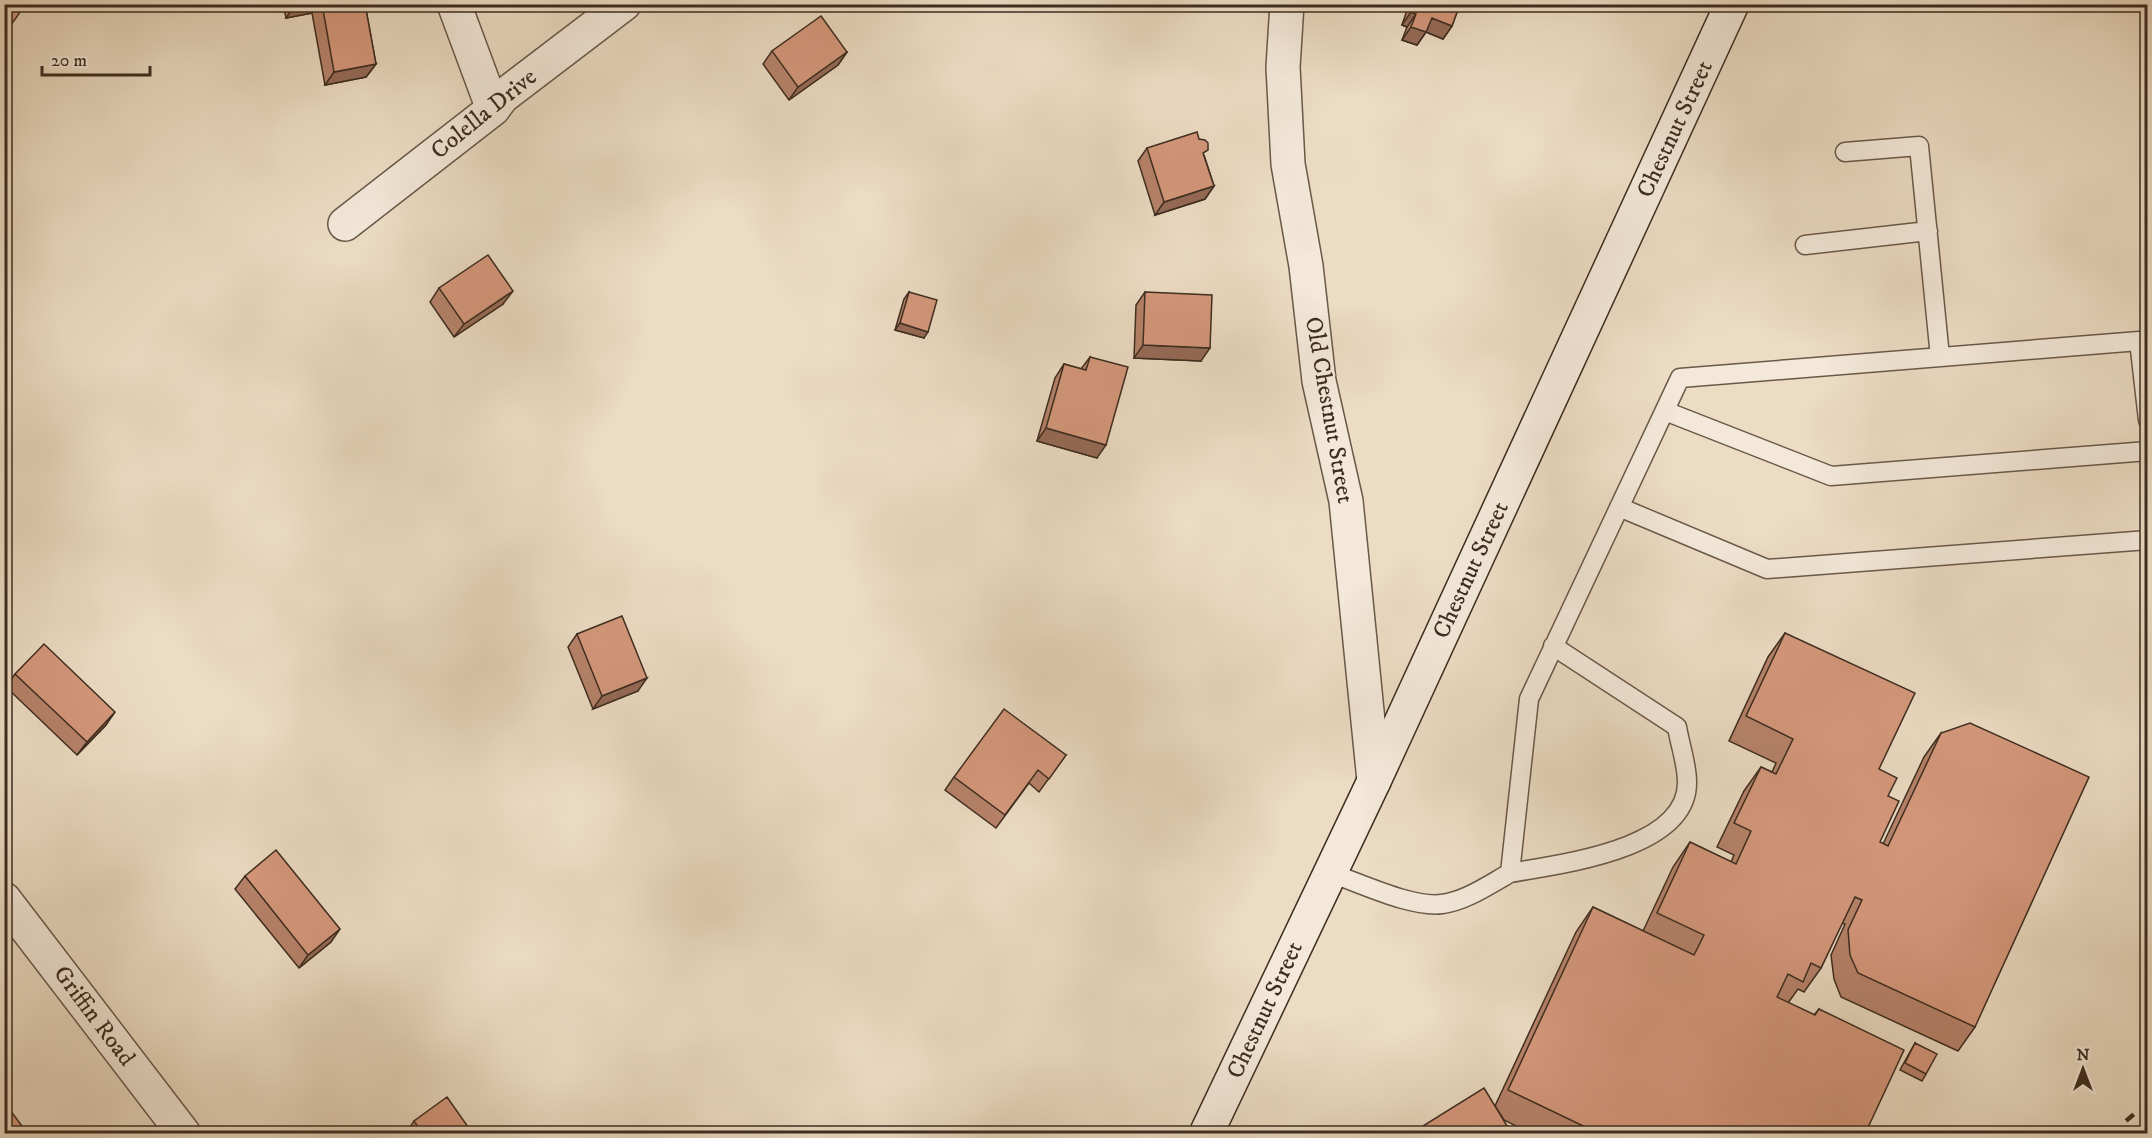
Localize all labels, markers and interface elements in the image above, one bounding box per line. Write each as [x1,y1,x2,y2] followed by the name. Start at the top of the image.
[42,39,150,77] scale bar
[51,50,87,72] text: 20 m
[1630,55,1720,202] street label: Chestnut Street
[425,62,543,166] street label: Colella Drive
[1298,314,1360,506] street label: Old Chestnut Street
[1426,496,1516,643] street label: Chestnut Street
[1220,936,1310,1083] street label: Chestnut Street
[47,960,141,1072] street label: Griffin Road
[2053,1039,2113,1099] north arrow
[2076,1045,2090,1065] text: N

